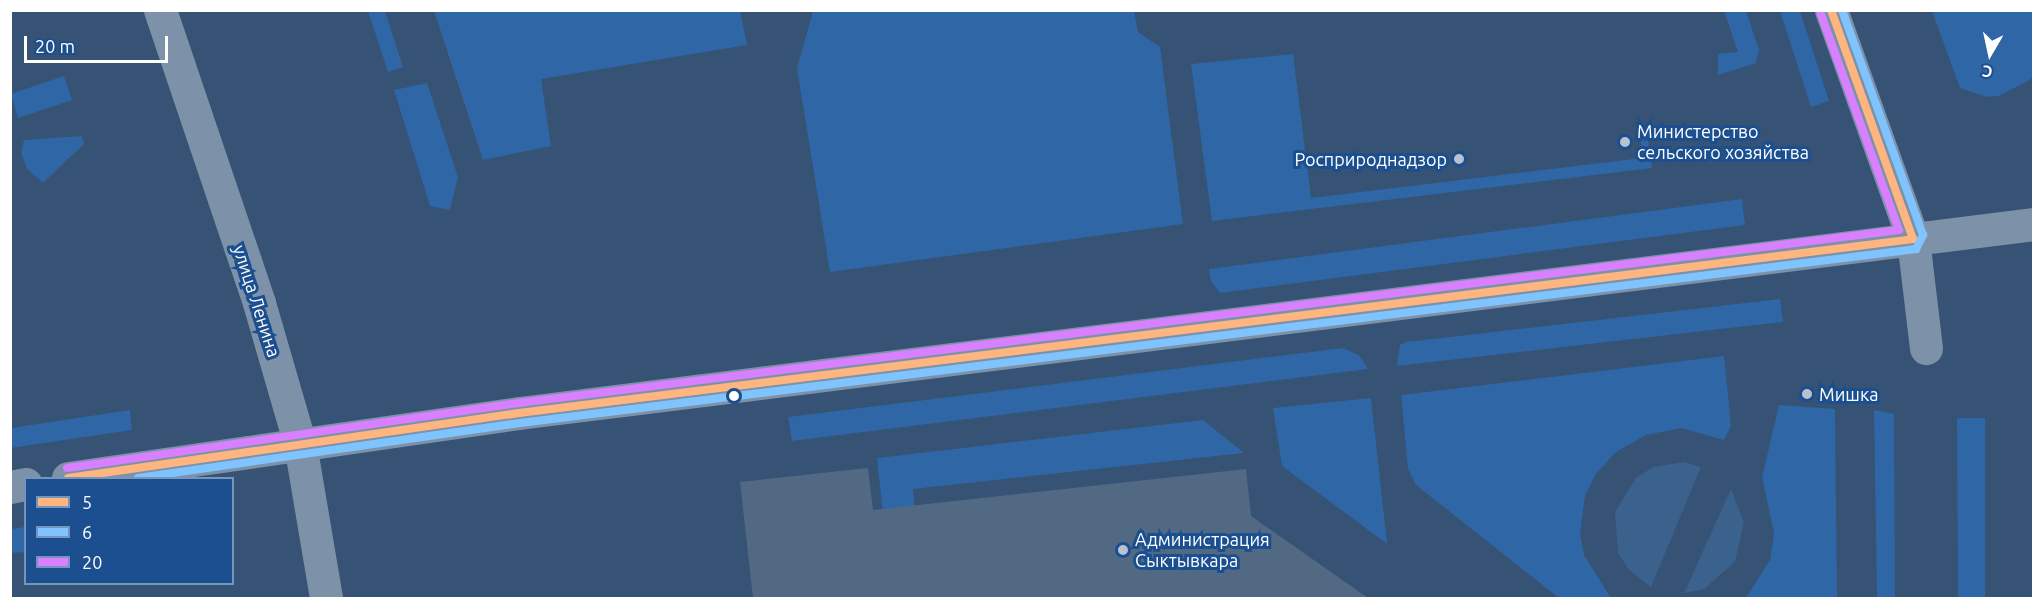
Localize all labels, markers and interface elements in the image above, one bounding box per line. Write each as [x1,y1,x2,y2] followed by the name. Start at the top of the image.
[27,24,171,62] scale bar
[1960,24,2020,84] north arrow
[35,36,75,56] text: 20 m
[1981,62,1994,81] text: С
[1637,121,1809,164] place label: Министерство сельского хозяйства
[1618,135,1632,149] marker: Министерство сельского хозяйства
[1294,148,1447,170] place label: Росприроднадзор
[1452,152,1466,166] marker: Росприроднадзор
[229,242,285,360] street label: улица Ленина
[1819,383,1878,405] place label: Мишка
[1800,387,1814,401] marker: Мишка
[728,390,740,402] unlabelled marker
[24,477,234,585] legend
[82,492,92,512] text: 5
[82,522,92,542] text: 6
[1135,529,1270,572] place label: Администрация Сыктывкара
[1116,543,1130,557] marker: Администрация Сыктывкара
[82,552,102,572] text: 20

